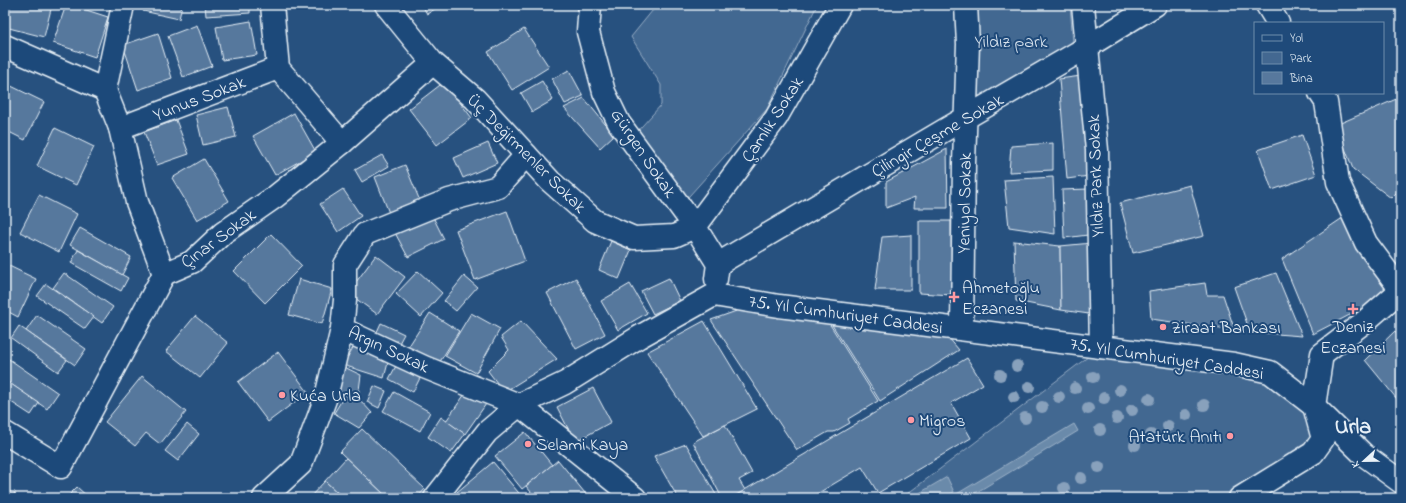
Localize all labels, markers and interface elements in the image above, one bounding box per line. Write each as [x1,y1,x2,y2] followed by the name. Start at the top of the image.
[1254,22,1384,94] legend
[975,30,1048,56] park label: Yildız park
[1290,30,1303,48] text: Yol
[1290,50,1312,68] text: Park
[150,70,250,129] street label: Yunus Sokak
[1289,70,1313,88] text: Bina
[736,72,811,168] street label: Çamlık Sokak
[867,88,1010,186] street label: Çilingir Çeşme Sokak
[459,89,591,221] street label: Üç Değirmenler Sokak
[602,104,682,205] street label: Gürgen Sokak
[1082,114,1112,238] street label: Yıldız Park Sokak
[952,152,980,254] street label: Yeniyol Sokak
[176,203,262,276] street label: Çınar Sokak
[962,276,1040,323] place label: Ahmetoğlu Eczanesi
[747,289,944,342] street label: 75. Yıl Cumhuriyet Caddesi
[949,292,959,302] marker: Ahmetoğlu Eczanesi
[1348,304,1358,314] marker: Deniz Eczanesi
[1320,315,1386,362] place label: Deniz Eczanesi
[1171,316,1281,342] place label: Ziraat Bankası
[343,321,433,382] street label: Argın Sokak
[1158,322,1168,332] marker: Ziraat Bankası
[1068,332,1265,388] street label: 75. Yıl Cumhuriyet Caddesi
[290,384,361,410] place label: Kuća Urla
[277,390,287,400] marker: Kuća Urla
[919,409,965,436] place label: Migros
[1335,412,1371,444] district label: Urla
[906,415,916,425] marker: Migros
[1128,425,1222,451] place label: Atatürk Anıtı
[1225,431,1235,441] marker: Atatürk Anıtı
[536,433,628,459] place label: Selami Kaya
[523,439,533,449] marker: Selami Kaya
[1344,441,1384,481] north arrow
[1347,458,1364,470] text: K

